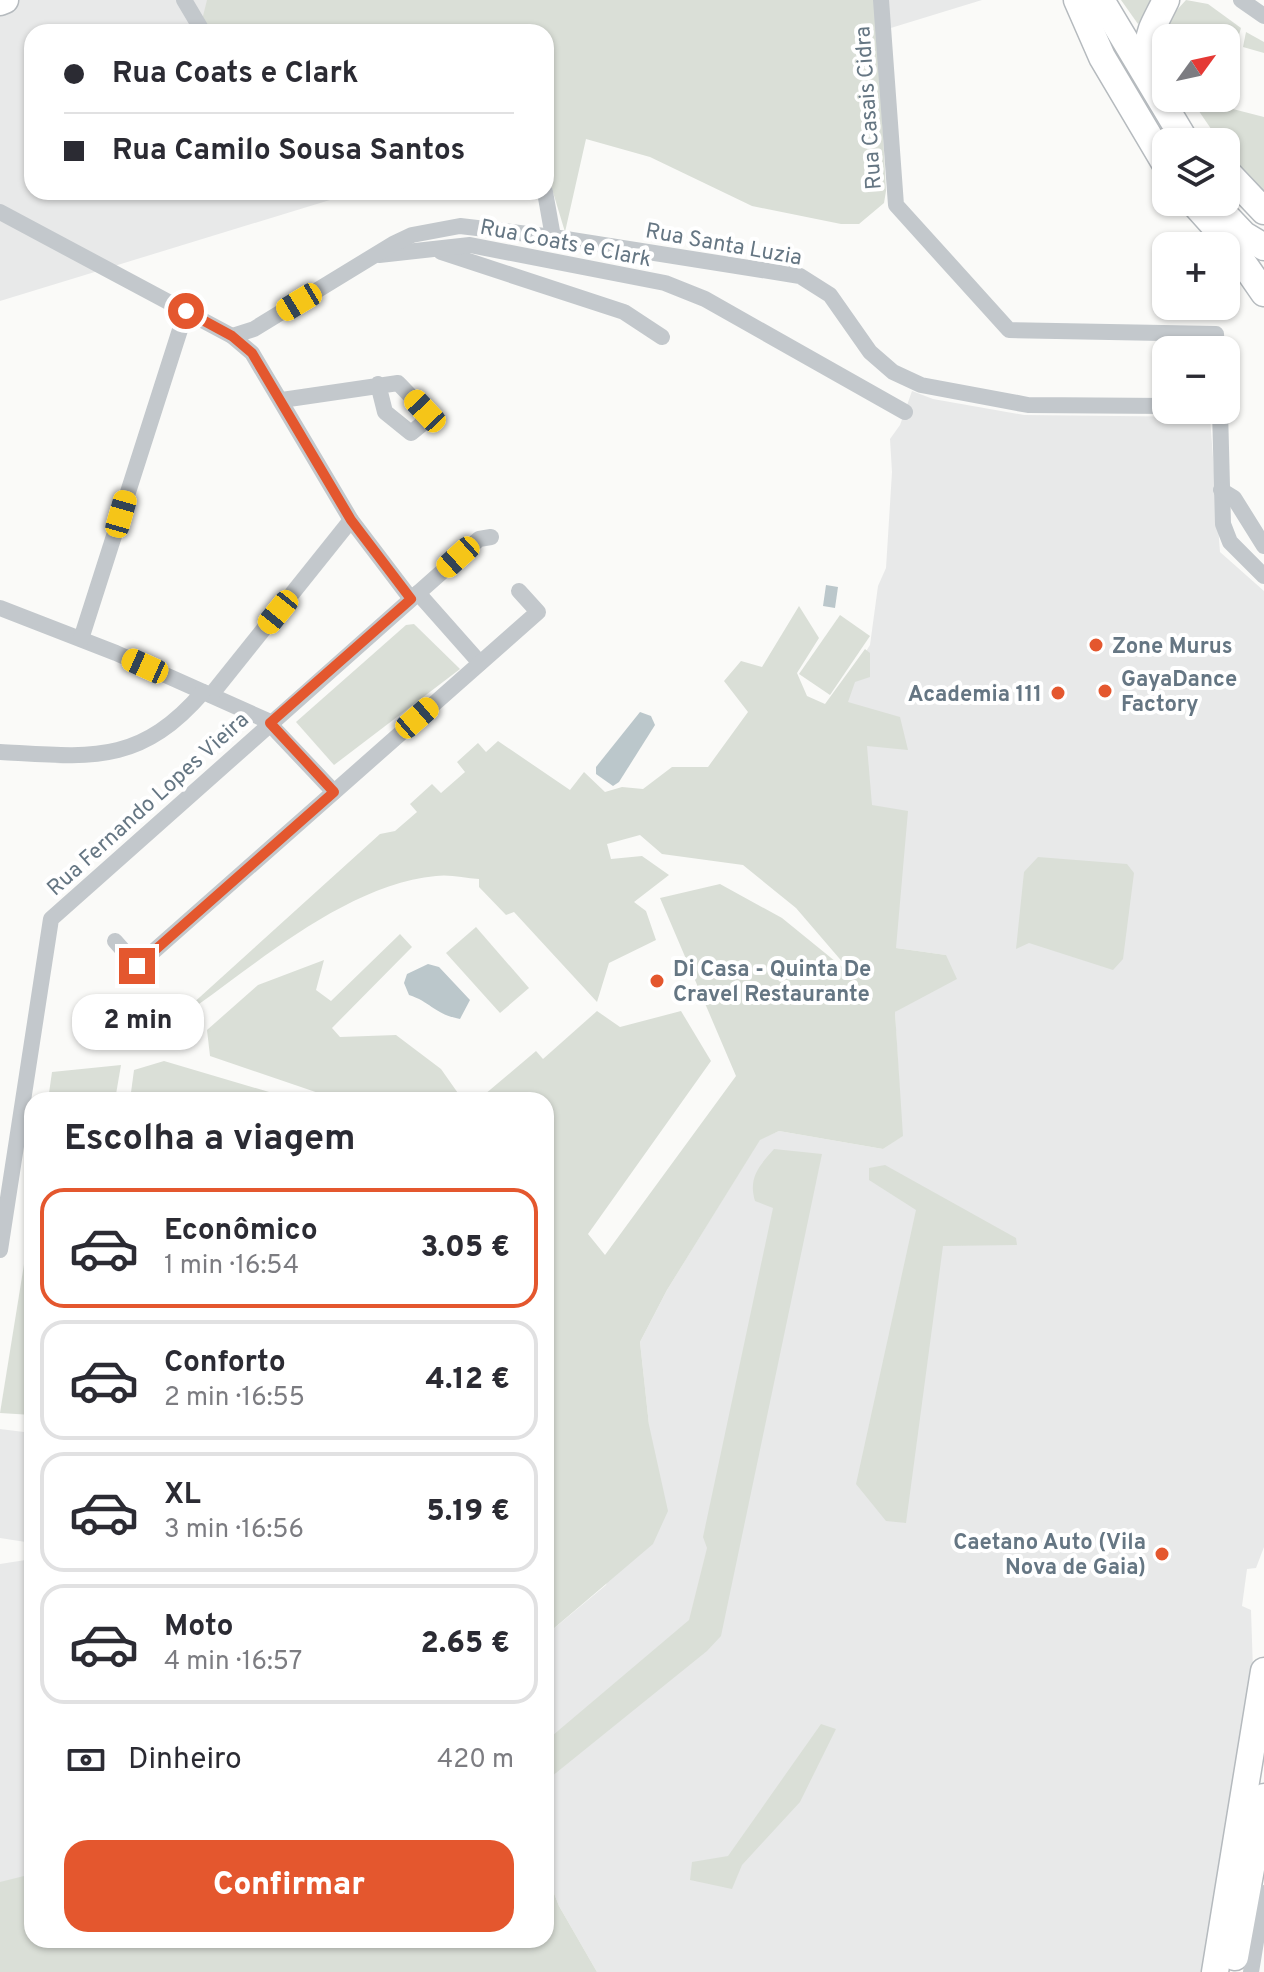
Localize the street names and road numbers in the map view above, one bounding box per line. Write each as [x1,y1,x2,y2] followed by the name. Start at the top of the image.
[850,25,889,191] street label: Rua Casais Cidra
[477,215,654,274] street label: Rua Coats e Clark
[643,218,804,273] street label: Rua Santa Luzia
[42,707,255,903] street label: Rua Fernando Lopes Vieira

